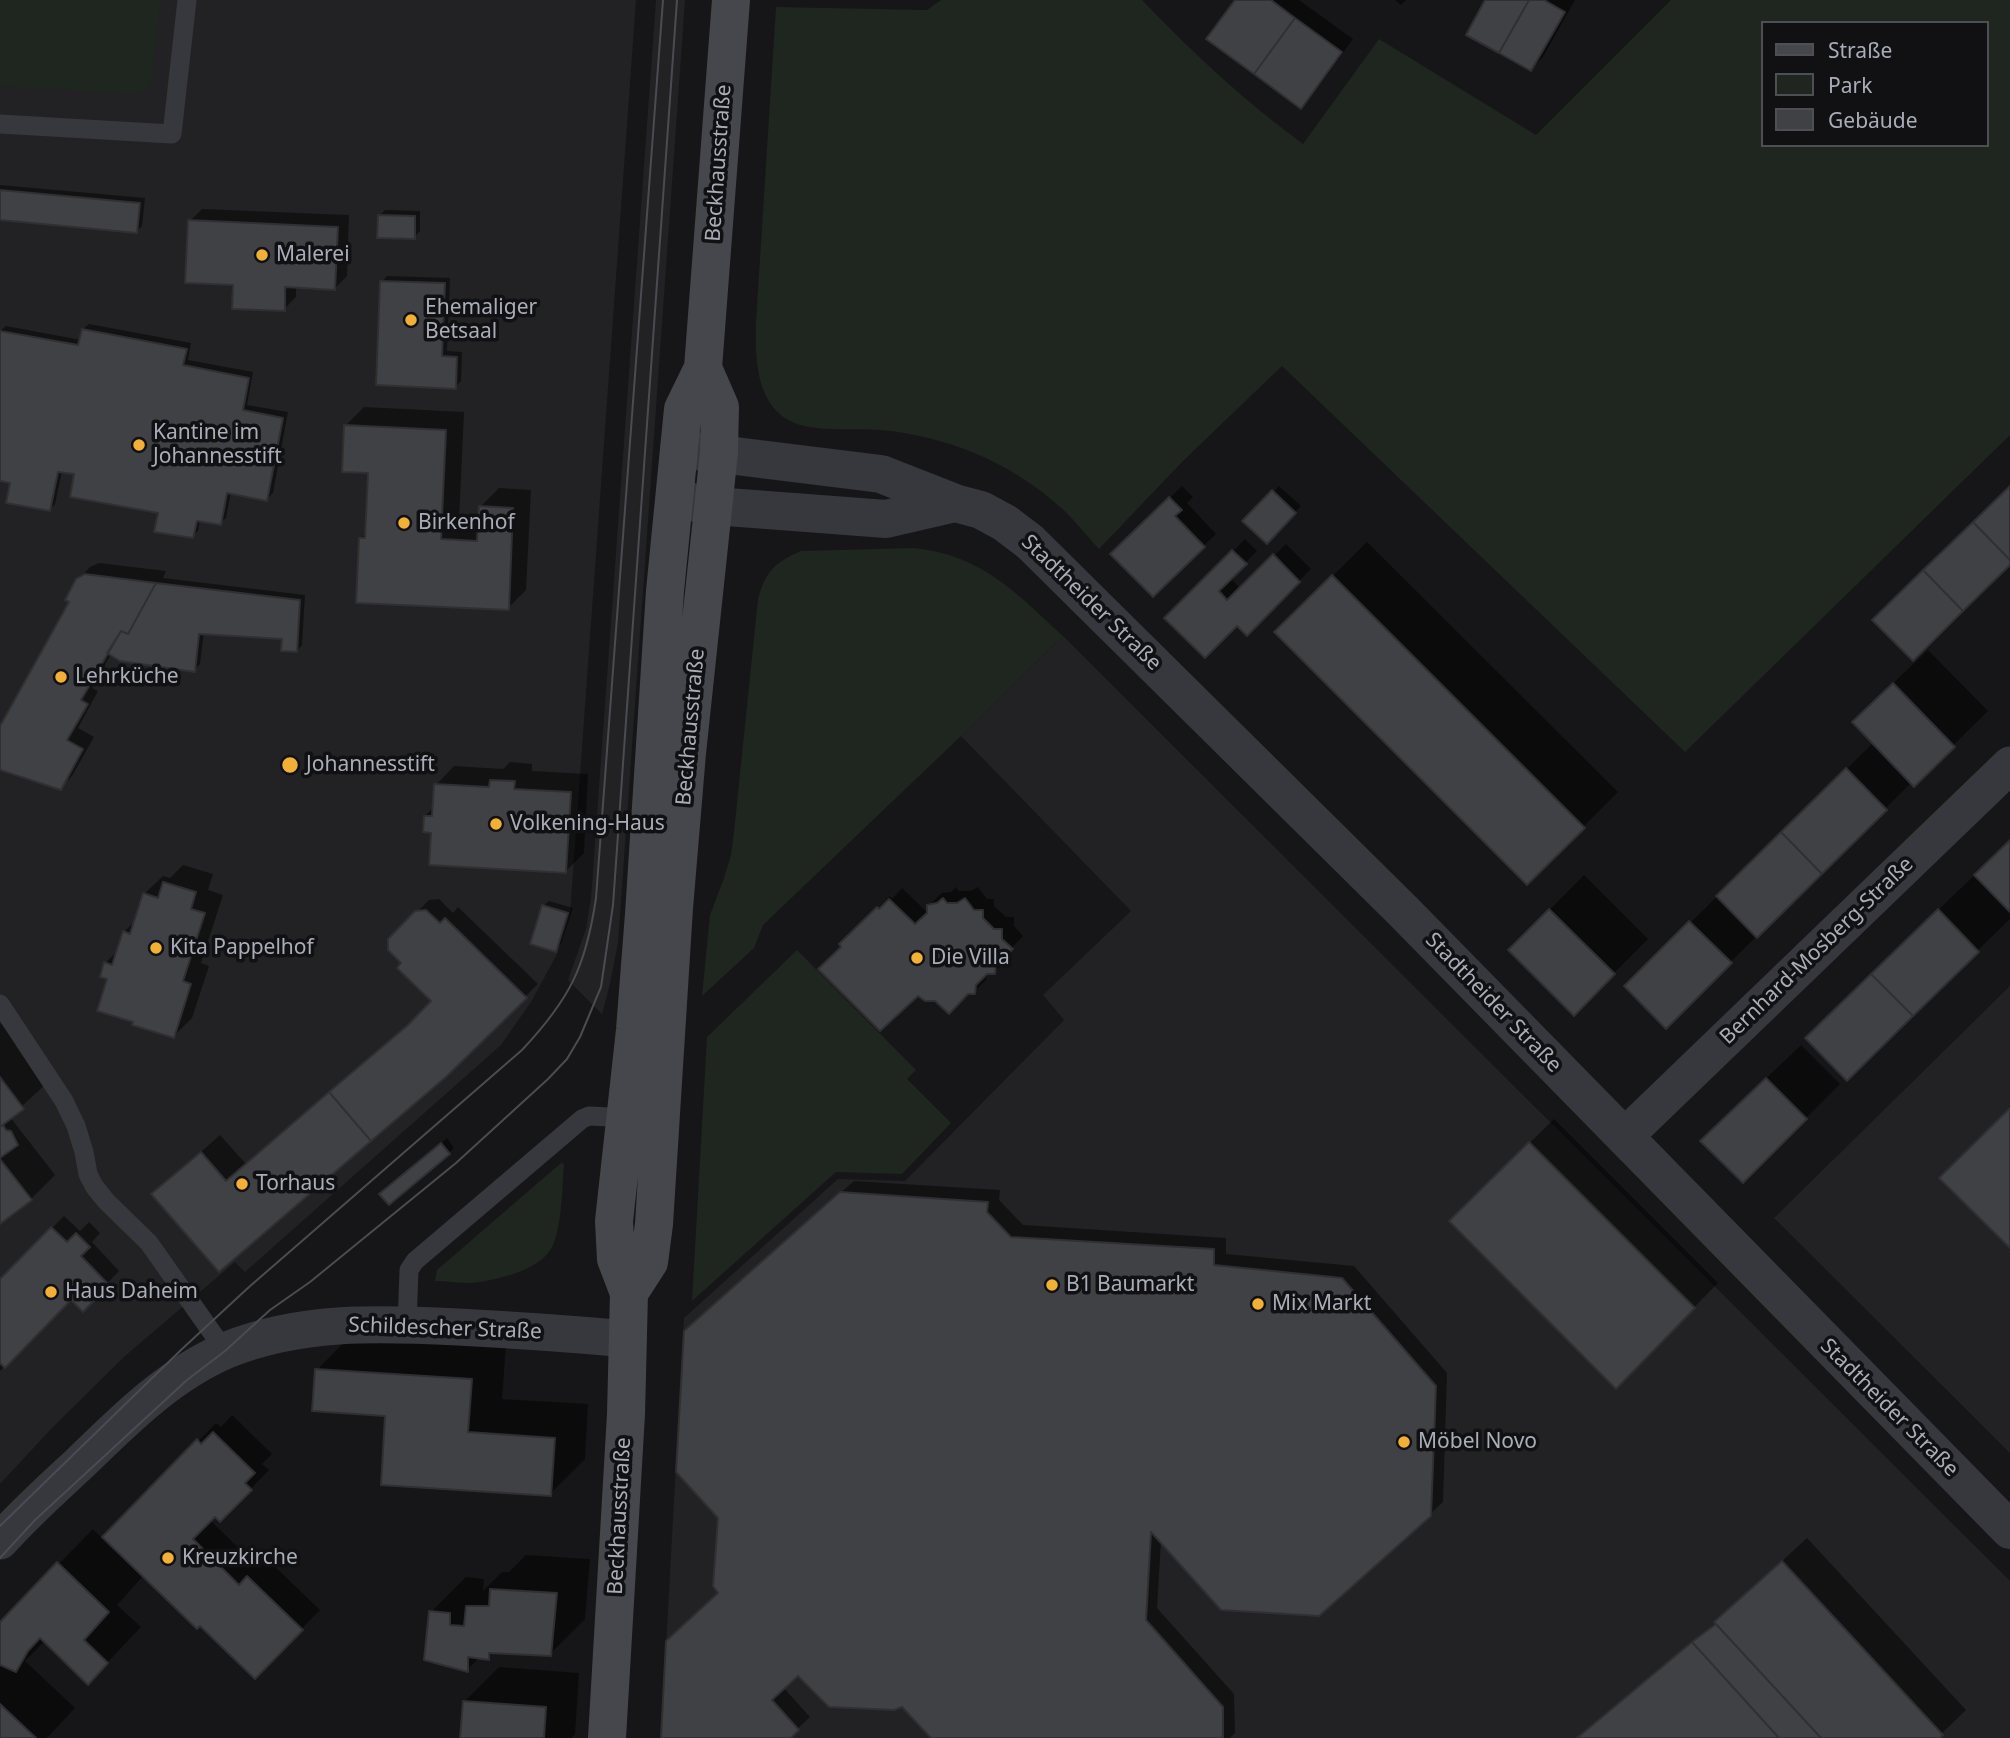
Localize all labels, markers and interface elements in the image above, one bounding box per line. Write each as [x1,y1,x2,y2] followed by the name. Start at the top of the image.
[1762,21,1989,147] legend
[1828,36,1892,64] text: Straße
[1828,71,1872,99] text: Park
[701,84,737,242] street label: Beckhausstraße
[1828,106,1918,134] text: Gebäude
[276,242,350,268] place label: Malerei
[254,247,270,263] marker: Malerei
[425,295,537,345] place label: Ehemaliger Betsaal
[403,312,419,328] marker: Ehemaliger Betsaal
[153,420,282,470] place label: Kantine im Johannesstift
[131,437,147,453] marker: Kantine im Johannesstift
[418,510,515,536] place label: Birkenhof
[396,515,412,531] marker: Birkenhof
[1016,530,1166,676] street label: Stadtheider Straße
[672,648,710,806] street label: Beckhausstraße
[75,664,179,690] place label: Lehrküche
[53,669,69,685] marker: Lehrküche
[306,752,435,778] place label: Johannesstift
[280,755,300,775] marker: Johannesstift
[510,811,665,837] place label: Volkening-Haus
[488,816,504,832] marker: Volkening-Haus
[1715,852,1919,1050] street label: Bernhard-Mosberg-Straße
[1420,928,1566,1078] street label: Stadtheider Straße
[170,935,314,961] place label: Kita Pappelhof
[148,940,164,956] marker: Kita Pappelhof
[931,945,1010,971] place label: Die Villa
[909,950,925,966] marker: Die Villa
[256,1171,335,1197] place label: Torhaus
[234,1176,250,1192] marker: Torhaus
[1066,1272,1194,1298] place label: B1 Baumarkt
[1044,1277,1060,1293] marker: B1 Baumarkt
[65,1279,198,1305] place label: Haus Daheim
[43,1284,59,1300] marker: Haus Daheim
[1272,1291,1371,1317] place label: Mix Markt
[1250,1296,1266,1312] marker: Mix Markt
[348,1313,542,1345] street label: Schildescher Straße
[1815,1334,1963,1482] street label: Stadtheider Straße
[1418,1429,1537,1455] place label: Möbel Novo
[1396,1434,1412,1450] marker: Möbel Novo
[603,1437,637,1595] street label: Beckhausstraße
[182,1545,298,1571] place label: Kreuzkirche
[160,1550,176,1566] marker: Kreuzkirche

